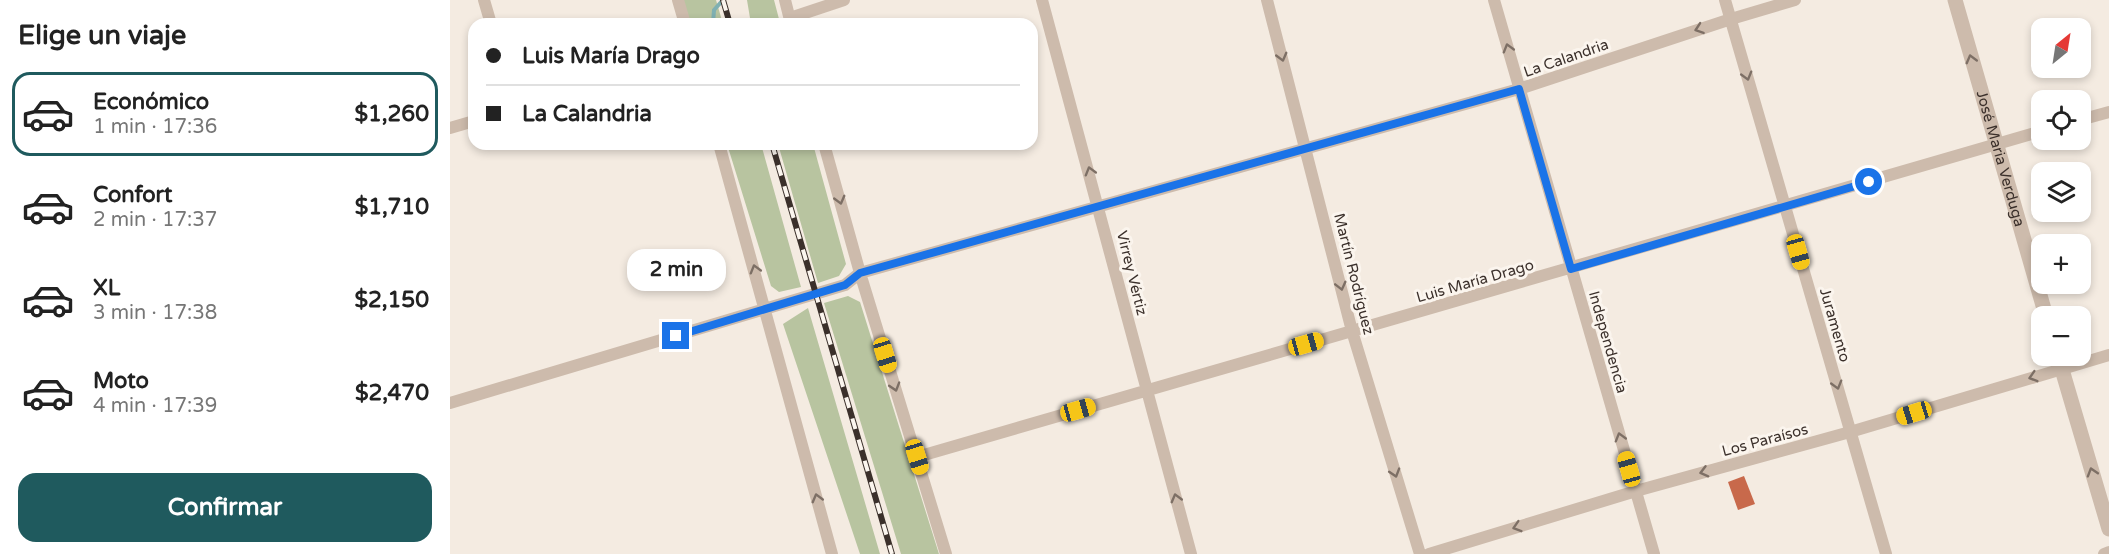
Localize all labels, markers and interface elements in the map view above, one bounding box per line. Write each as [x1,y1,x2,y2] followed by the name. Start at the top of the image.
[2031,18,2091,78] north arrow
[2031,18,2091,366] map controls
[18,19,186,52] text: Elige un viaje
[1694,22,1705,35] one-way arrow
[1521,35,1611,81] street label: La Calandria
[522,43,700,69] text: Luis María Drago
[1502,43,1515,53] one-way arrow
[1274,51,1287,61] one-way arrow
[1966,54,1979,64] one-way arrow
[1740,70,1752,81] one-way arrow
[21,87,75,141] icon: car
[1973,88,2029,229] street label: José Maria Verduga
[93,89,209,115] text: Económico
[2031,90,2091,150] button: locate
[354,101,429,127] text: $1,260
[522,101,652,127] text: La Calandria
[93,115,217,139] text: 1 min · 17:36
[2031,162,2091,222] button: layers
[1085,166,1097,177] one-way arrow
[1855,168,1882,195] route start
[21,180,75,234] icon: car
[93,182,172,208] text: Confort
[355,194,429,220] text: $1,710
[832,195,845,205] one-way arrow
[93,208,217,232] text: 2 min · 17:37
[1330,211,1378,337] street label: Martín Rodríguez
[1113,229,1151,317] street label: Virrey Vértiz
[1784,232,1812,272] car
[2031,234,2091,294] button: +
[626,249,726,291] callout: 2 min
[1414,256,1536,306] street label: Luis María Drago
[650,258,703,282] text: 2 min
[749,264,762,274] one-way arrow
[21,273,75,327] icon: car
[93,275,120,301] text: XL
[1333,281,1346,291] one-way arrow
[1816,286,1854,364] street label: Juramento
[354,287,429,313] text: $2,150
[1585,289,1631,395] street label: Independencia
[93,301,217,325] text: 3 min · 17:38
[2031,306,2091,366] button: −
[662,322,689,349] route end
[1286,330,1326,358] car
[871,335,899,375] car
[21,366,75,420] icon: car
[93,368,149,394] text: Moto
[2028,370,2039,382] one-way arrow
[1830,379,1842,390] one-way arrow
[355,380,429,406] text: $2,470
[888,381,900,392] one-way arrow
[93,394,217,418] text: 4 min · 17:39
[1058,396,1098,424] car
[1894,399,1934,427] car
[1720,420,1810,460] street label: Los Paraísos
[1615,433,1627,443] one-way arrow
[903,437,931,477] car
[1615,449,1643,489] car
[1699,465,1710,477] one-way arrow
[1388,467,1400,478] one-way arrow
[2087,468,2099,478] one-way arrow
[18,473,432,542] button: Confirmar
[812,493,824,503] one-way arrow
[1171,493,1183,503] one-way arrow
[1512,520,1523,532] one-way arrow

